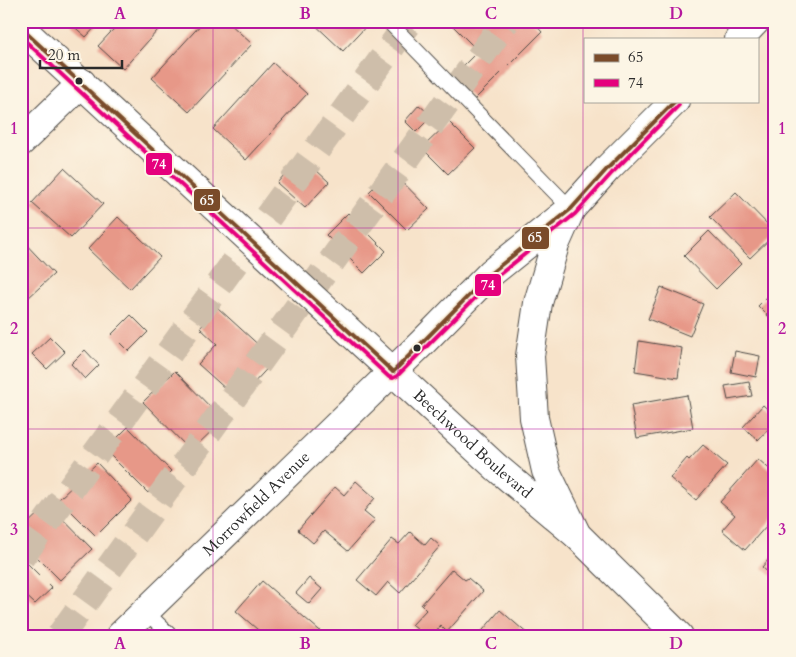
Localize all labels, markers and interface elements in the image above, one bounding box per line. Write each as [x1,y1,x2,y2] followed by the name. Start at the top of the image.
[114,3,126,25] text: A
[299,3,311,25] text: B
[485,3,497,25] text: C
[669,3,683,25] text: D
[40,38,122,70] scale bar
[584,38,758,102] legend
[48,45,80,65] text: 20 m
[628,47,643,67] text: 65
[628,73,644,93] text: 74
[74,76,84,86] unlabelled marker
[10,118,18,140] text: 1
[778,118,786,140] text: 1
[145,152,173,176] line badge: 74
[152,155,166,174] text: 74
[193,188,221,212] line badge: 65
[200,191,214,210] text: 65
[521,226,550,250] line badge: 65
[528,228,542,247] text: 65
[474,273,502,297] line badge: 74
[481,276,495,295] text: 74
[10,318,18,340] text: 2
[778,318,786,340] text: 2
[412,343,422,353] unlabelled marker
[408,385,537,504] street label: Beechwood Boulevard
[198,446,315,561] street label: Morrowfield Avenue
[10,519,18,541] text: 3
[778,519,786,541] text: 3
[114,633,126,655] text: A
[299,633,311,655] text: B
[485,633,497,655] text: C
[669,633,683,655] text: D

